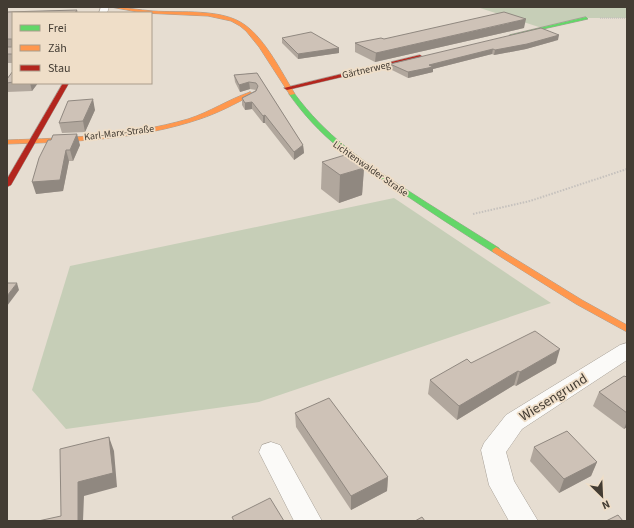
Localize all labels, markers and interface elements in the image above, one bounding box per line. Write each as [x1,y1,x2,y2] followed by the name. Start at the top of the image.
[12,12,152,84] legend
[48,20,67,37] text: Frei
[48,40,67,57] text: Zäh
[341,58,392,82] street label: Gärtnerweg
[48,60,71,77] text: Stau
[83,122,155,144] street label: Karl-Marx-Straße
[330,138,411,200] street label: Lichtenwalder Straße
[516,369,591,427] street label: Wiesengrund
[582,476,622,516] north arrow
[599,496,612,513] text: N

